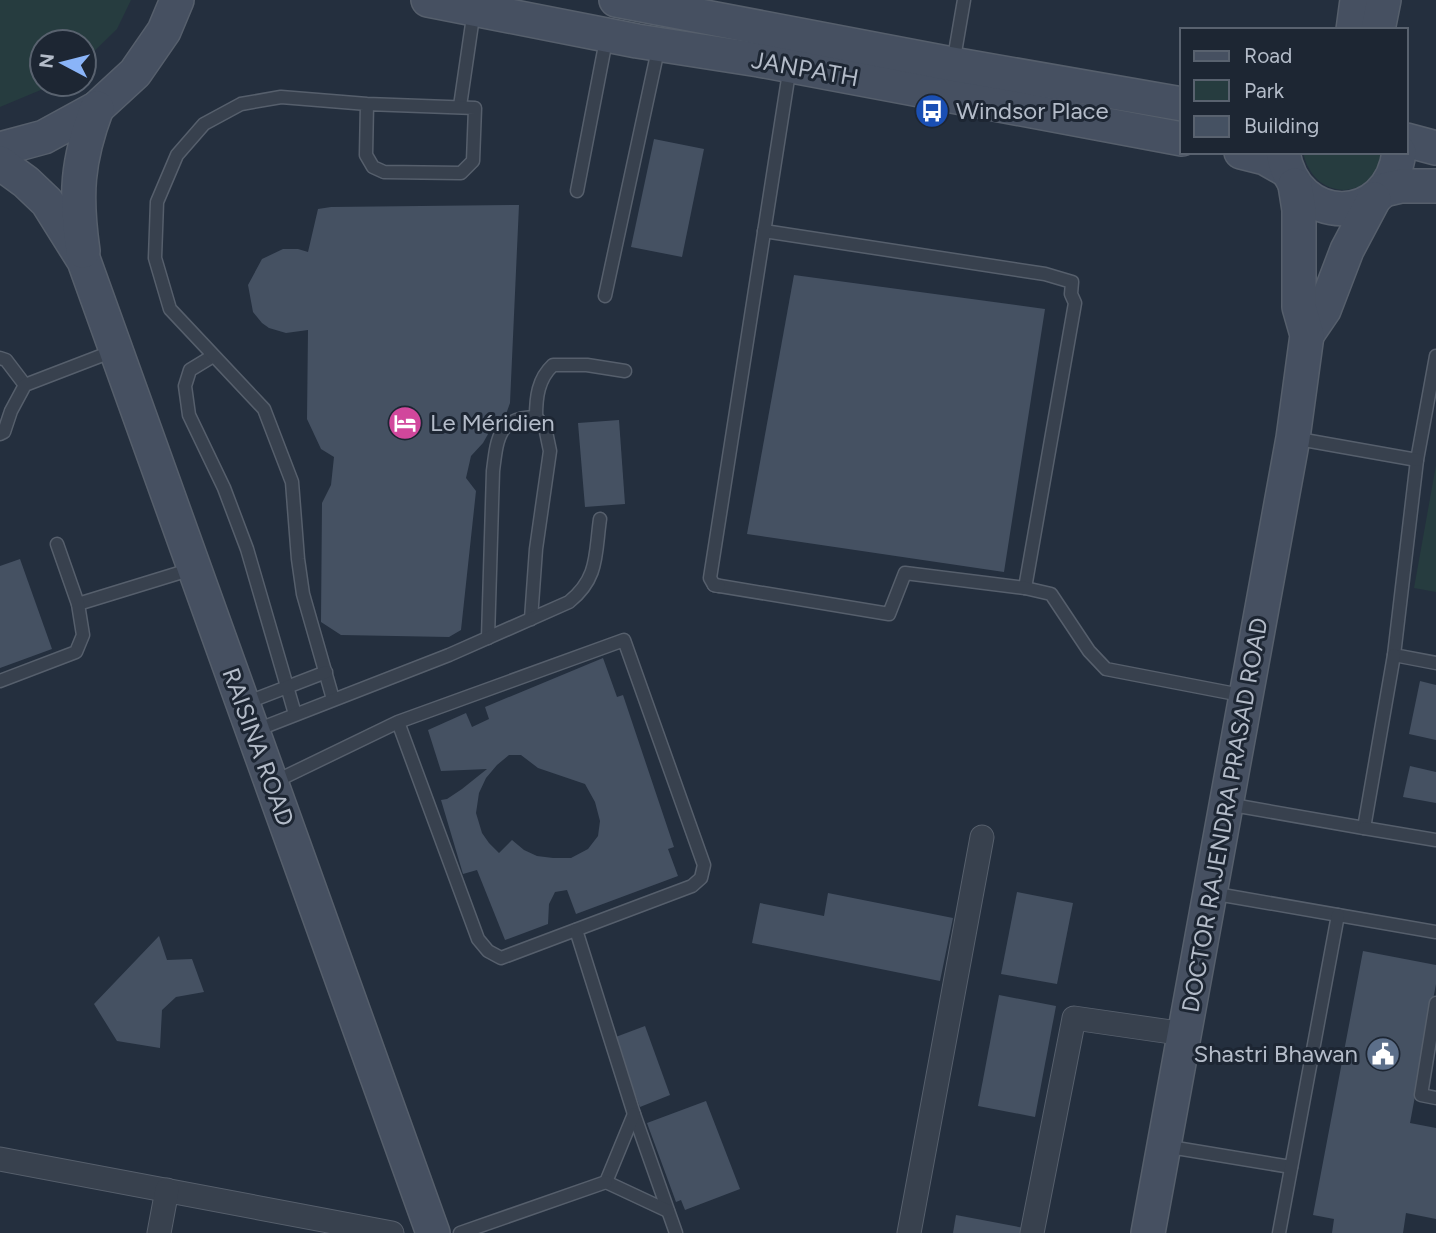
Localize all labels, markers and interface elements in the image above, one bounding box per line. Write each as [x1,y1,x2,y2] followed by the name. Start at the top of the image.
[28,28,98,98] north arrow
[1180,28,1408,154] legend
[1244,43,1292,68] text: Road
[749,45,861,92] street label: JANPATH
[34,52,59,70] text: N
[1244,78,1285,103] text: Park
[913,92,951,130] bus stop icon: Windsor Place
[956,96,1109,125] place label: Windsor Place
[1244,113,1319,138] text: Building
[386,404,424,442] hotel icon: Le Méridien
[430,408,555,437] place label: Le Méridien
[1175,615,1274,1015] street label: DOCTOR RAJENDRA PRASAD ROAD
[216,664,301,830] street label: RAISINA ROAD
[1364,1035,1402,1073] public building icon: Shastri Bhawan
[1193,1039,1358,1068] place label: Shastri Bhawan

